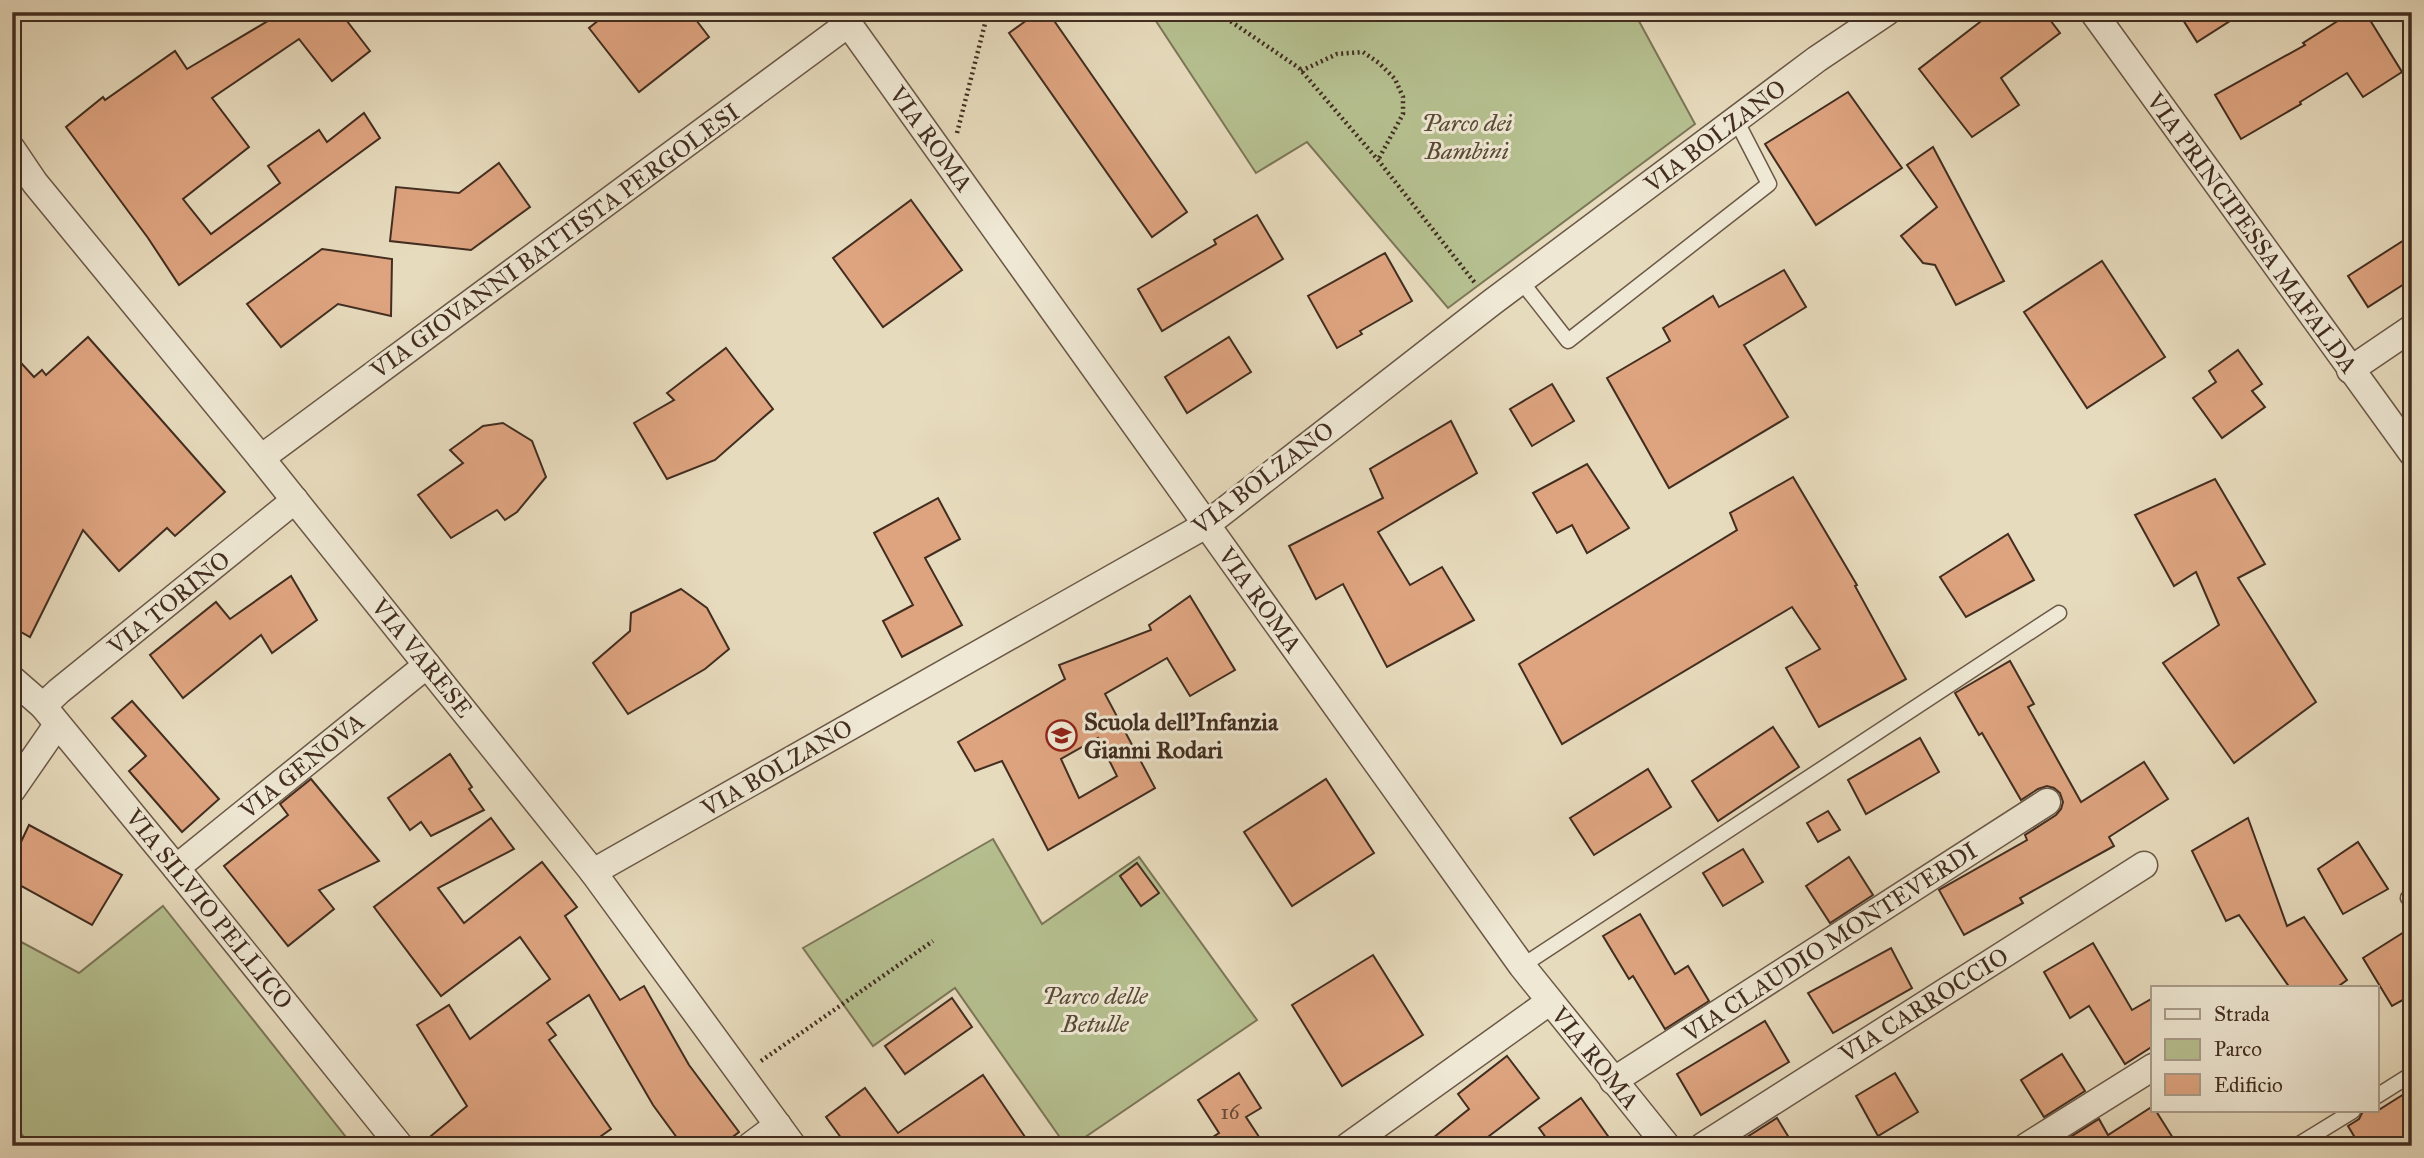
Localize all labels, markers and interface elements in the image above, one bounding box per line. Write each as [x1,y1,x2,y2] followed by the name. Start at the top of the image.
[1637,73,1792,200] street label: VIA BOLZANO
[882,79,979,198] street label: VIA ROMA
[2139,86,2364,379] street label: VIA PRINCIPESSA MAFALDA
[364,97,745,386] street label: VIA GIOVANNI BATTISTA PERGOLESI
[1422,108,1512,166] park label: Parco dei Bambini
[1185,415,1340,542] street label: VIA BOLZANO
[1211,540,1308,659] street label: VIA ROMA
[101,545,236,662] street label: VIA TORINO
[364,592,479,724] street label: VIA VARESE
[233,706,371,826] street label: VIA GENOVA
[1084,707,1279,765] place label: Scuola dell'Infanzia Gianni Rodari
[695,713,858,824] street label: VIA BOLZANO
[1044,719,1078,753] school or university icon: Scuola dell'Infanzia Gianni Rodari
[118,802,299,1015] street label: VIA SILVIO PELLICO
[1676,835,1983,1049] street label: VIA CLAUDIO MONTEVERDI
[1833,941,2014,1069] street label: VIA CARROCCIO
[1042,981,1149,1039] park label: Parco delle Betulle
[2151,986,2378,1112] legend
[1544,1000,1646,1115] street label: VIA ROMA
[2214,1001,2270,1027] text: Strada
[2214,1036,2262,1062] text: Parco
[2214,1072,2283,1098] text: Edificio
[1220,1099,1241,1125] house number: 16

